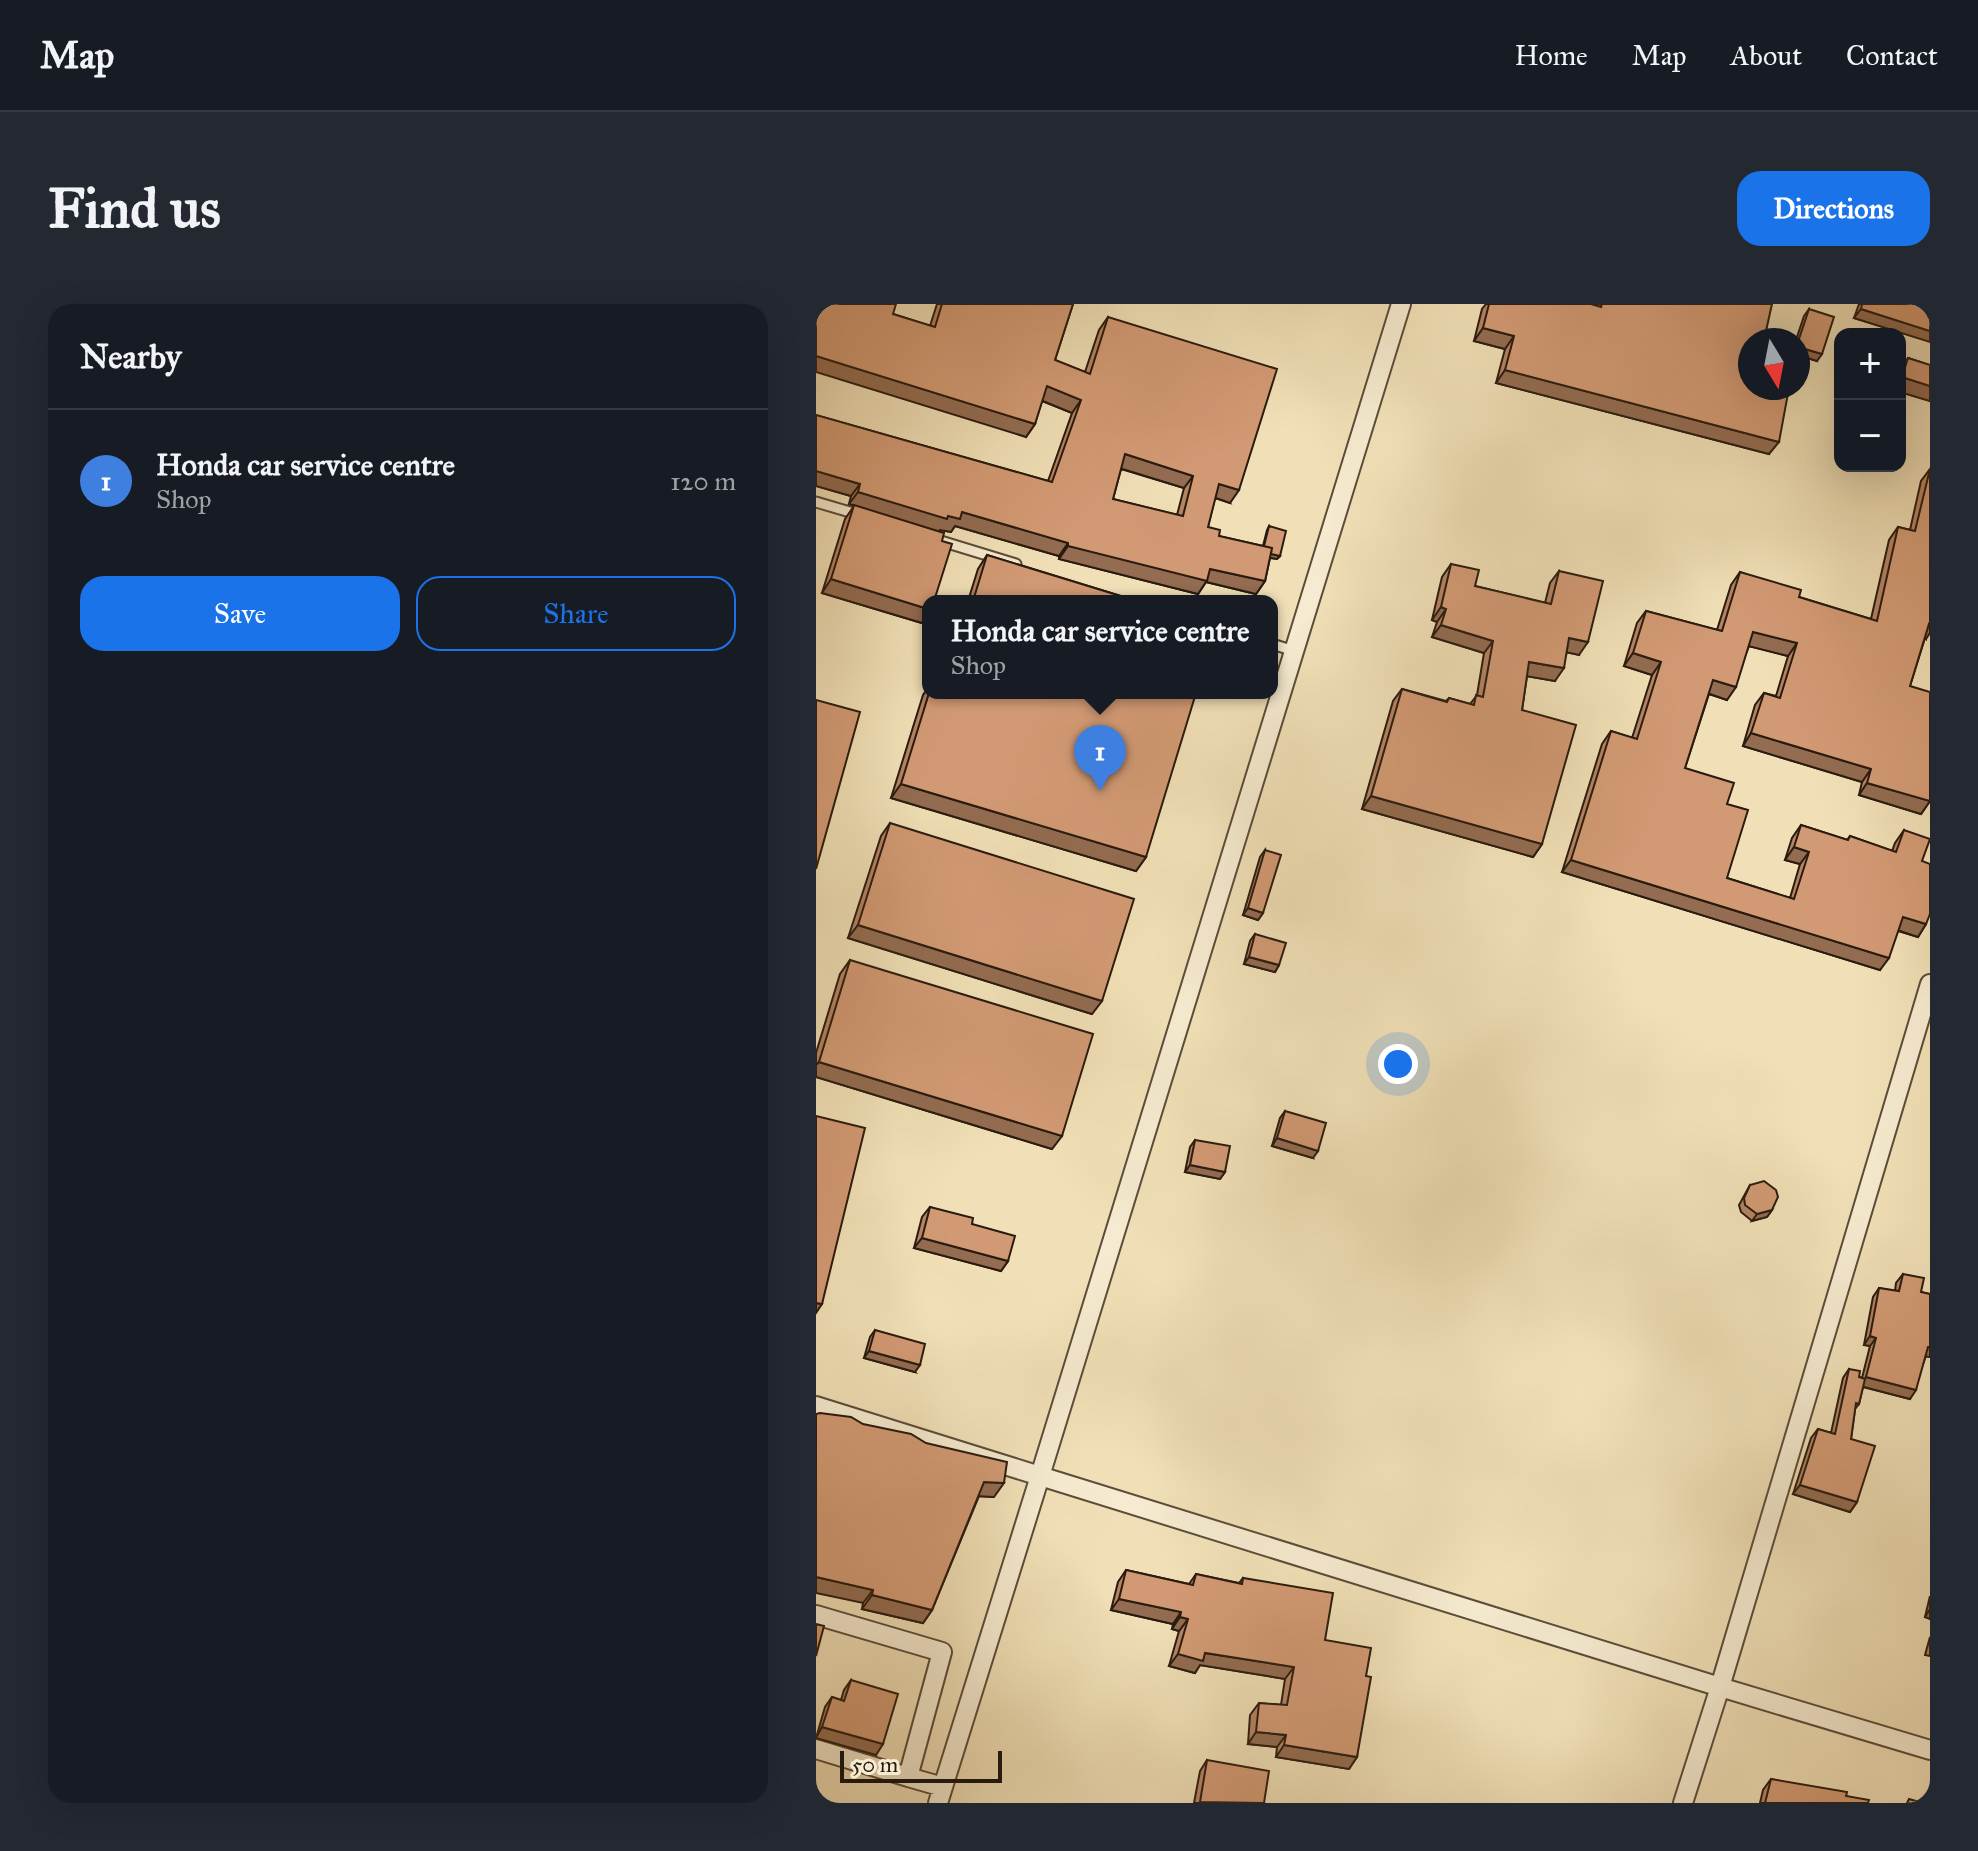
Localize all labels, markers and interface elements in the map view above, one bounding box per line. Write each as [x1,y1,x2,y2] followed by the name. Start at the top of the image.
[40,32,114,78] text: Map
[1515,38,1588,73] text: Home
[1632,38,1686,73] text: Map
[1730,38,1802,73] text: About
[1846,38,1938,73] text: Contact
[1737,171,1930,246] button: Directions
[48,174,221,242] text: Find us
[1738,328,1810,400] north arrow
[1834,328,1906,472] map controls
[1834,328,1906,400] button: +
[80,336,182,377] text: Nearby
[1834,400,1906,472] button: −
[156,447,455,483] text: Honda car service centre
[101,465,111,497] text: 1
[670,465,736,497] text: 120 m
[156,483,212,515] text: Shop
[80,576,400,651] button: Save
[416,576,736,651] button: Share
[922,595,1278,699] popup
[950,613,1250,649] text: Honda car service centre
[950,649,1006,681] text: Shop
[1074,725,1126,791] pin: 1
[1378,1044,1418,1084] your location
[840,1747,1002,1783] scale bar
[852,1751,898,1778] text: 50 m

